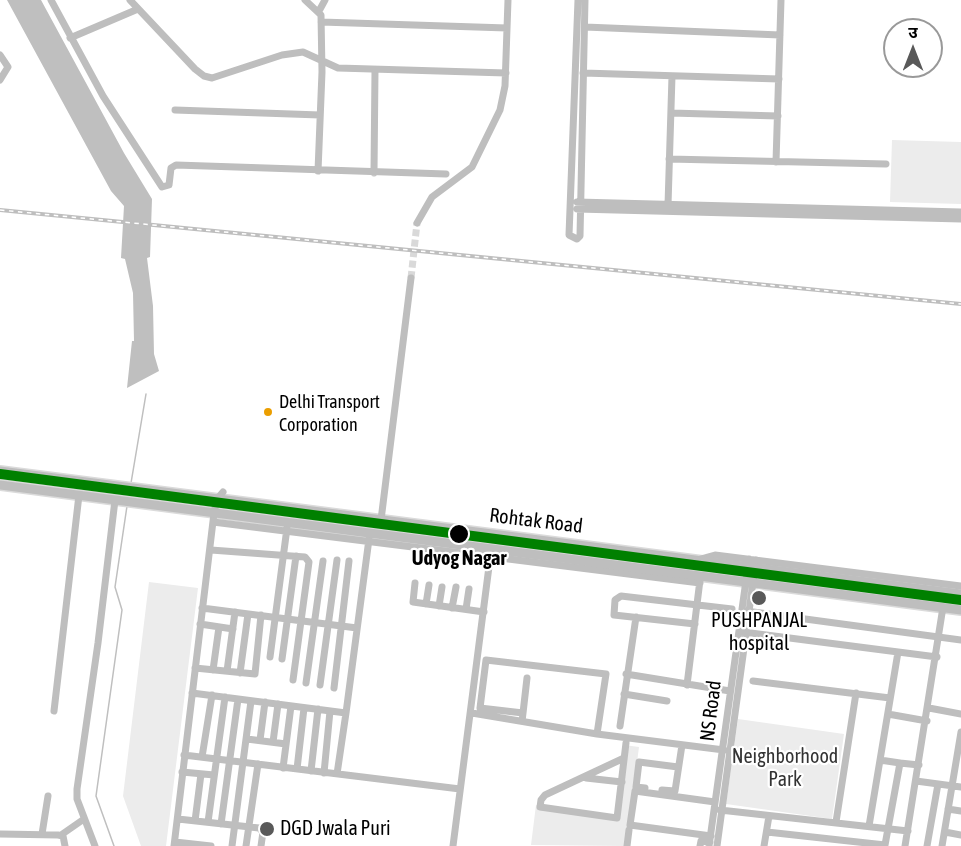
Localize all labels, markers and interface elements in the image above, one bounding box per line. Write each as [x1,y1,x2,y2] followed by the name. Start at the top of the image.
[883,18,943,78] north arrow
[908,23,918,41] text: उ
[279,391,380,434] place label: Delhi Transport Corporation
[262,406,274,418] marker: Delhi Transport Corporation
[488,503,584,539] street label: Rohtak Road
[448,523,470,545] marker: Udyog Nagar
[412,547,506,571] place label: Udyog Nagar
[750,589,768,607] marker: PUSHPANJAL hospital
[711,609,807,656] place label: PUSHPANJAL hospital
[695,679,727,743] street label: NS Road
[732,745,838,792] park label: Neighborhood Park
[280,817,390,841] place label: DGD Jwala Puri
[258,820,276,838] marker: DGD Jwala Puri

